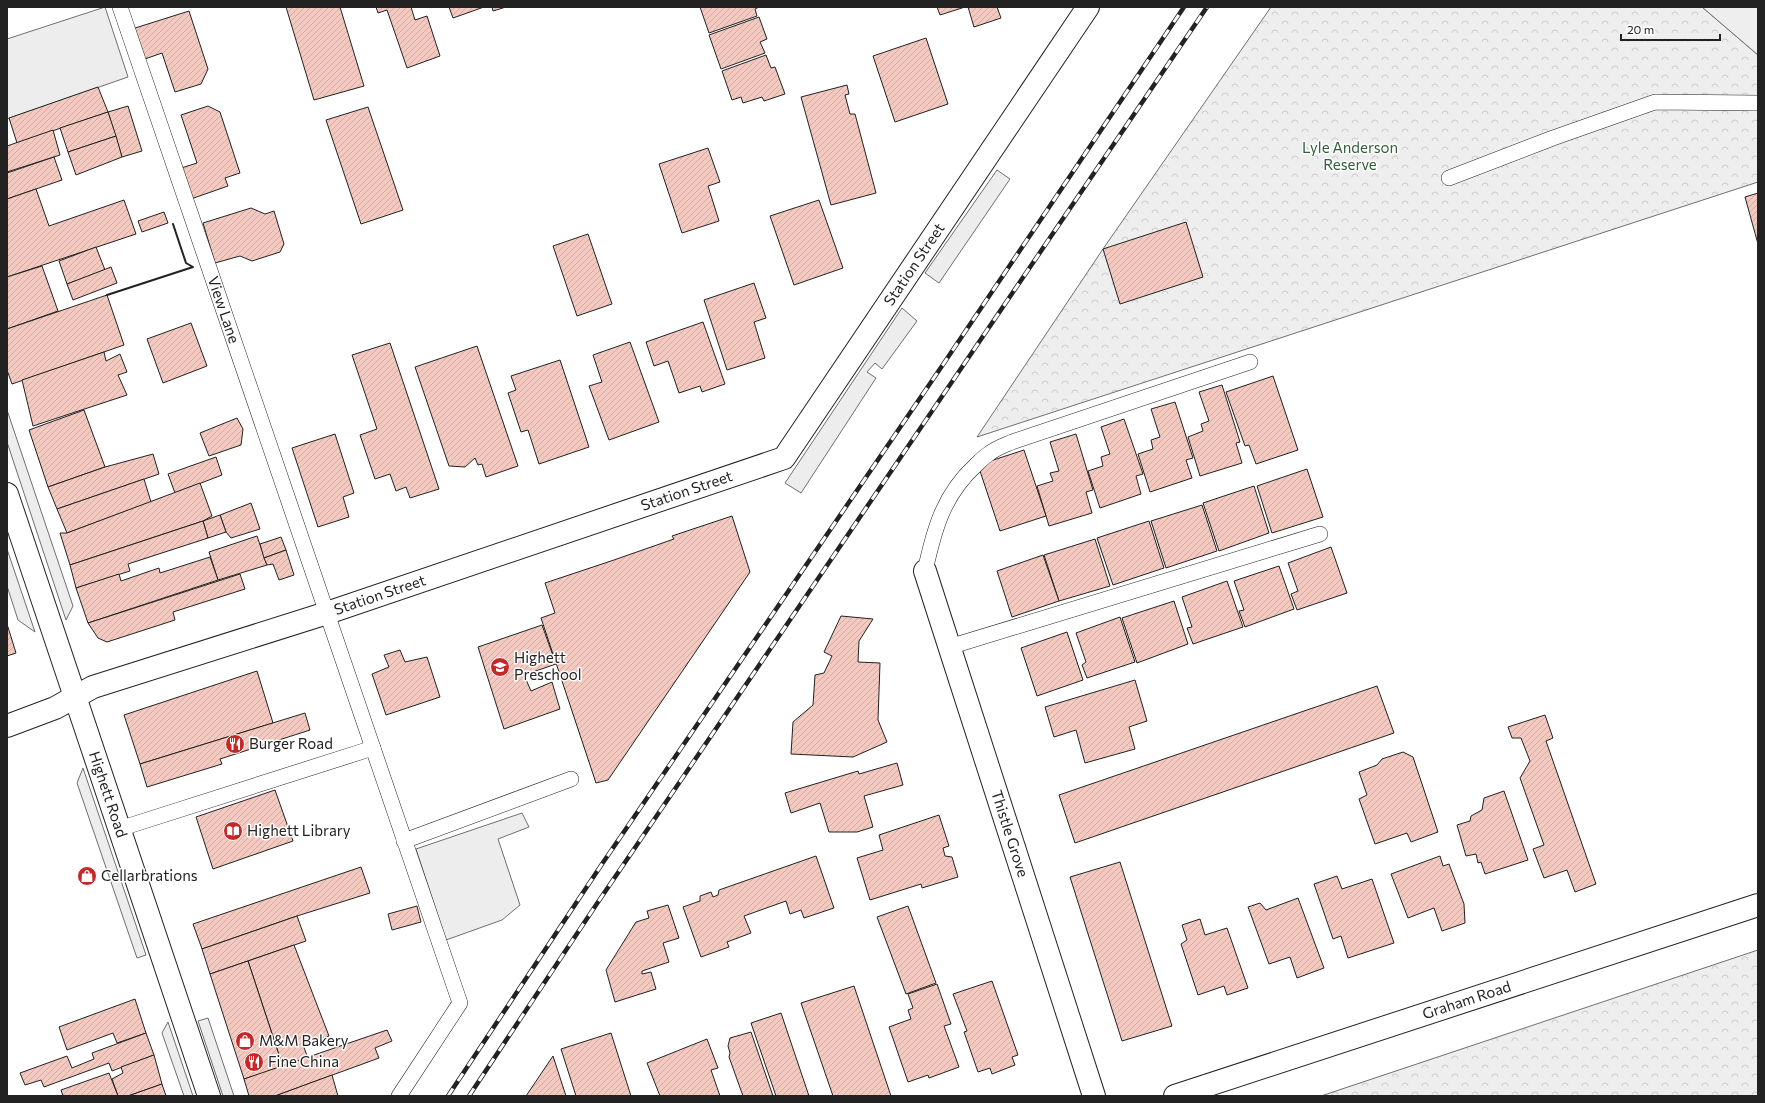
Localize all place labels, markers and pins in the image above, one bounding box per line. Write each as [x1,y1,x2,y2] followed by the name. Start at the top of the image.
[514,648,582,683] place label: Highett Preschool
[489,656,511,678] school or university icon: Highett Preschool
[224,733,246,755] restaurant icon: Burger Road
[249,734,333,752] place label: Burger Road
[222,820,244,842] library icon: Highett Library
[247,821,351,839] place label: Highett Library
[76,865,98,887] shop icon: Cellarbrations
[101,866,198,884] place label: Cellarbrations
[234,1030,256,1052] shop icon: M&M Bakery
[259,1031,349,1049] place label: M&M Bakery
[243,1051,265,1073] restaurant icon: Fine China
[268,1052,339,1070] place label: Fine China

